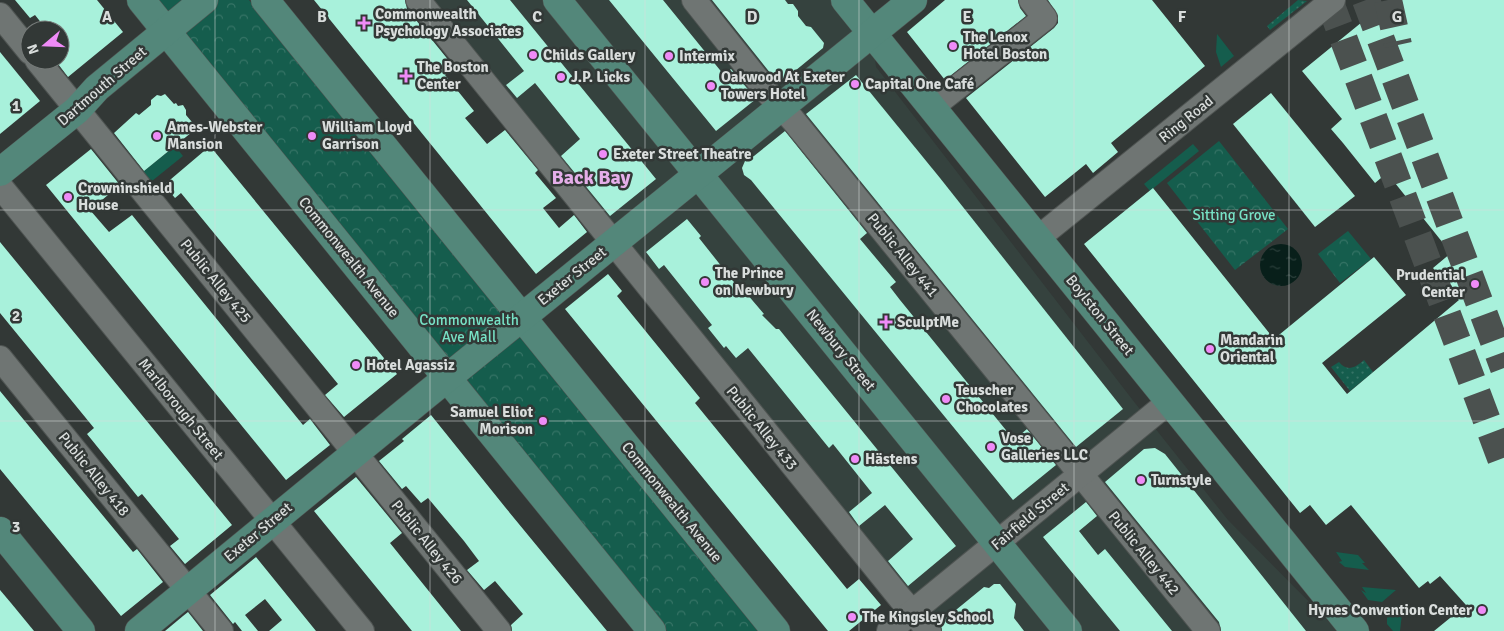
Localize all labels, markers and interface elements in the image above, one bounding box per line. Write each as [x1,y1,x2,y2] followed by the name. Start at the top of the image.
[375,5,522,40] place label: Commonwealth Psychology Associates
[102,7,113,27] text: A
[317,7,327,27] text: B
[532,7,542,27] text: C
[747,7,758,27] text: D
[962,7,972,27] text: E
[1178,7,1187,27] text: F
[1392,7,1402,27] text: G
[357,16,371,30] marker: Commonwealth Psychology Associates
[20,20,70,70] north arrow
[963,28,1047,63] place label: The Lenox Hotel Boston
[947,40,959,52] marker: The Lenox Hotel Boston
[24,42,43,56] text: N
[54,42,150,130] street label: Dartmouth Street
[543,46,636,64] place label: Childs Gallery
[679,47,735,65] place label: Intermix
[527,49,539,61] marker: Childs Gallery
[663,50,675,62] marker: Intermix
[417,58,489,93] place label: The Boston Center
[571,68,630,86] place label: J.P. Licks
[721,68,845,103] place label: Oakwood At Exeter Towers Hotel
[399,69,413,83] marker: The Boston Center
[555,71,567,83] marker: J.P. Licks
[865,75,974,93] place label: Capital One Café
[849,78,861,90] marker: Capital One Café
[705,80,717,92] marker: Oakwood At Exeter Towers Hotel
[1155,92,1217,146] street label: Ring Road
[12,96,21,116] text: 1
[167,118,262,153] place label: Ames-Webster Mansion
[322,118,412,153] place label: William Lloyd Garrison
[151,130,163,142] marker: Ames-Webster Mansion
[306,130,318,142] marker: William Lloyd Garrison
[613,145,751,163] place label: Exeter Street Theatre
[597,148,609,160] marker: Exeter Street Theatre
[551,165,631,190] district label: Back Bay
[78,179,172,214] place label: Crowninshield House
[62,191,74,203] marker: Crowninshield House
[295,193,403,321] street label: Commonwealth Avenue
[1192,206,1276,224] park label: Sitting Grove
[864,209,942,301] street label: Public Alley 441
[177,235,255,327] street label: Public Alley 425
[534,243,610,309] street label: Exeter Street
[715,264,794,299] place label: The Prince on Newbury
[1396,266,1465,301] place label: Prudential Center
[1062,271,1138,359] street label: Boylston Street
[699,276,711,288] marker: The Prince on Newbury
[1469,278,1481,290] marker: Prudential Center
[12,306,20,326] text: 2
[803,306,879,394] street label: Newbury Street
[419,311,519,346] park label: Commonwealth Ave Mall
[897,313,959,331] place label: SculptMe
[879,315,893,329] marker: SculptMe
[1220,331,1283,366] place label: Mandarin Oriental
[1204,343,1216,355] marker: Mandarin Oriental
[135,355,227,463] street label: Marlborough Street
[366,356,455,374] place label: Hotel Agassiz
[350,359,362,371] marker: Hotel Agassiz
[956,381,1028,416] place label: Teuscher Chocolates
[723,382,801,474] street label: Public Alley 433
[940,393,952,405] marker: Teuscher Chocolates
[450,403,533,438] place label: Samuel Eliot Morison
[537,415,549,427] marker: Samuel Eliot Morison
[55,428,133,520] street label: Public Alley 418
[1001,429,1088,464] place label: Vose Galleries LLC
[618,438,726,566] street label: Commonwealth Avenue
[985,441,997,453] marker: Vose Galleries LLC
[865,450,918,468] place label: Hästens
[849,453,861,465] marker: Hästens
[1151,471,1212,489] place label: Turnstyle
[1135,474,1147,486] marker: Turnstyle
[987,478,1073,554] street label: Fairfield Street
[388,496,466,588] street label: Public Alley 426
[220,498,296,566] street label: Exeter Street
[1105,507,1183,599] street label: Public Alley 442
[12,517,20,537] text: 3
[1308,601,1472,619] place label: Hynes Convention Center
[1476,604,1488,616] marker: Hynes Convention Center
[862,608,992,626] place label: The Kingsley School
[846,611,858,623] marker: The Kingsley School

